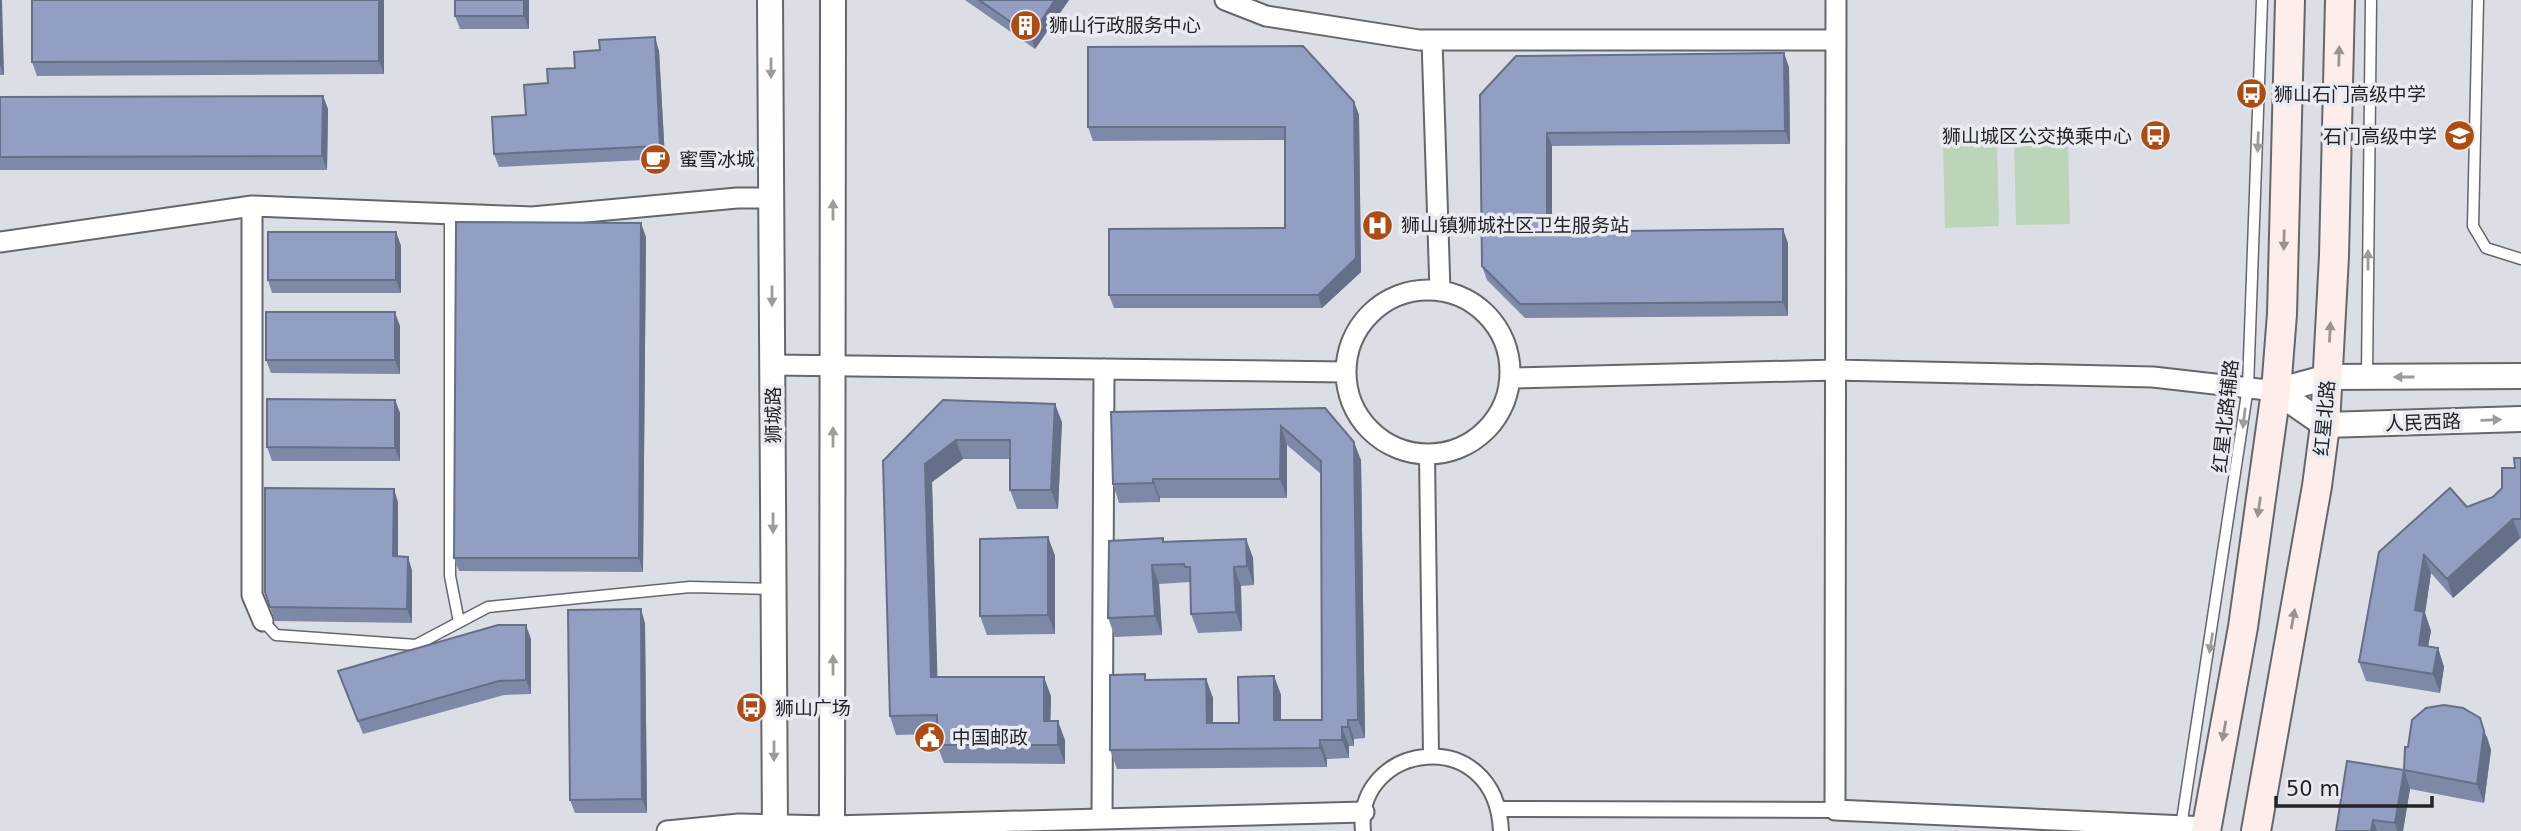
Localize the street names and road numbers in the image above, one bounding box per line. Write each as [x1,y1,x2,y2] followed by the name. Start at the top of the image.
[2208,358,2242,474] street label: 红星北路辅路
[2310,379,2338,457] street label: 红星北路
[762,386,784,444] street label: 狮城路
[2385,410,2461,434] street label: 人民西路

